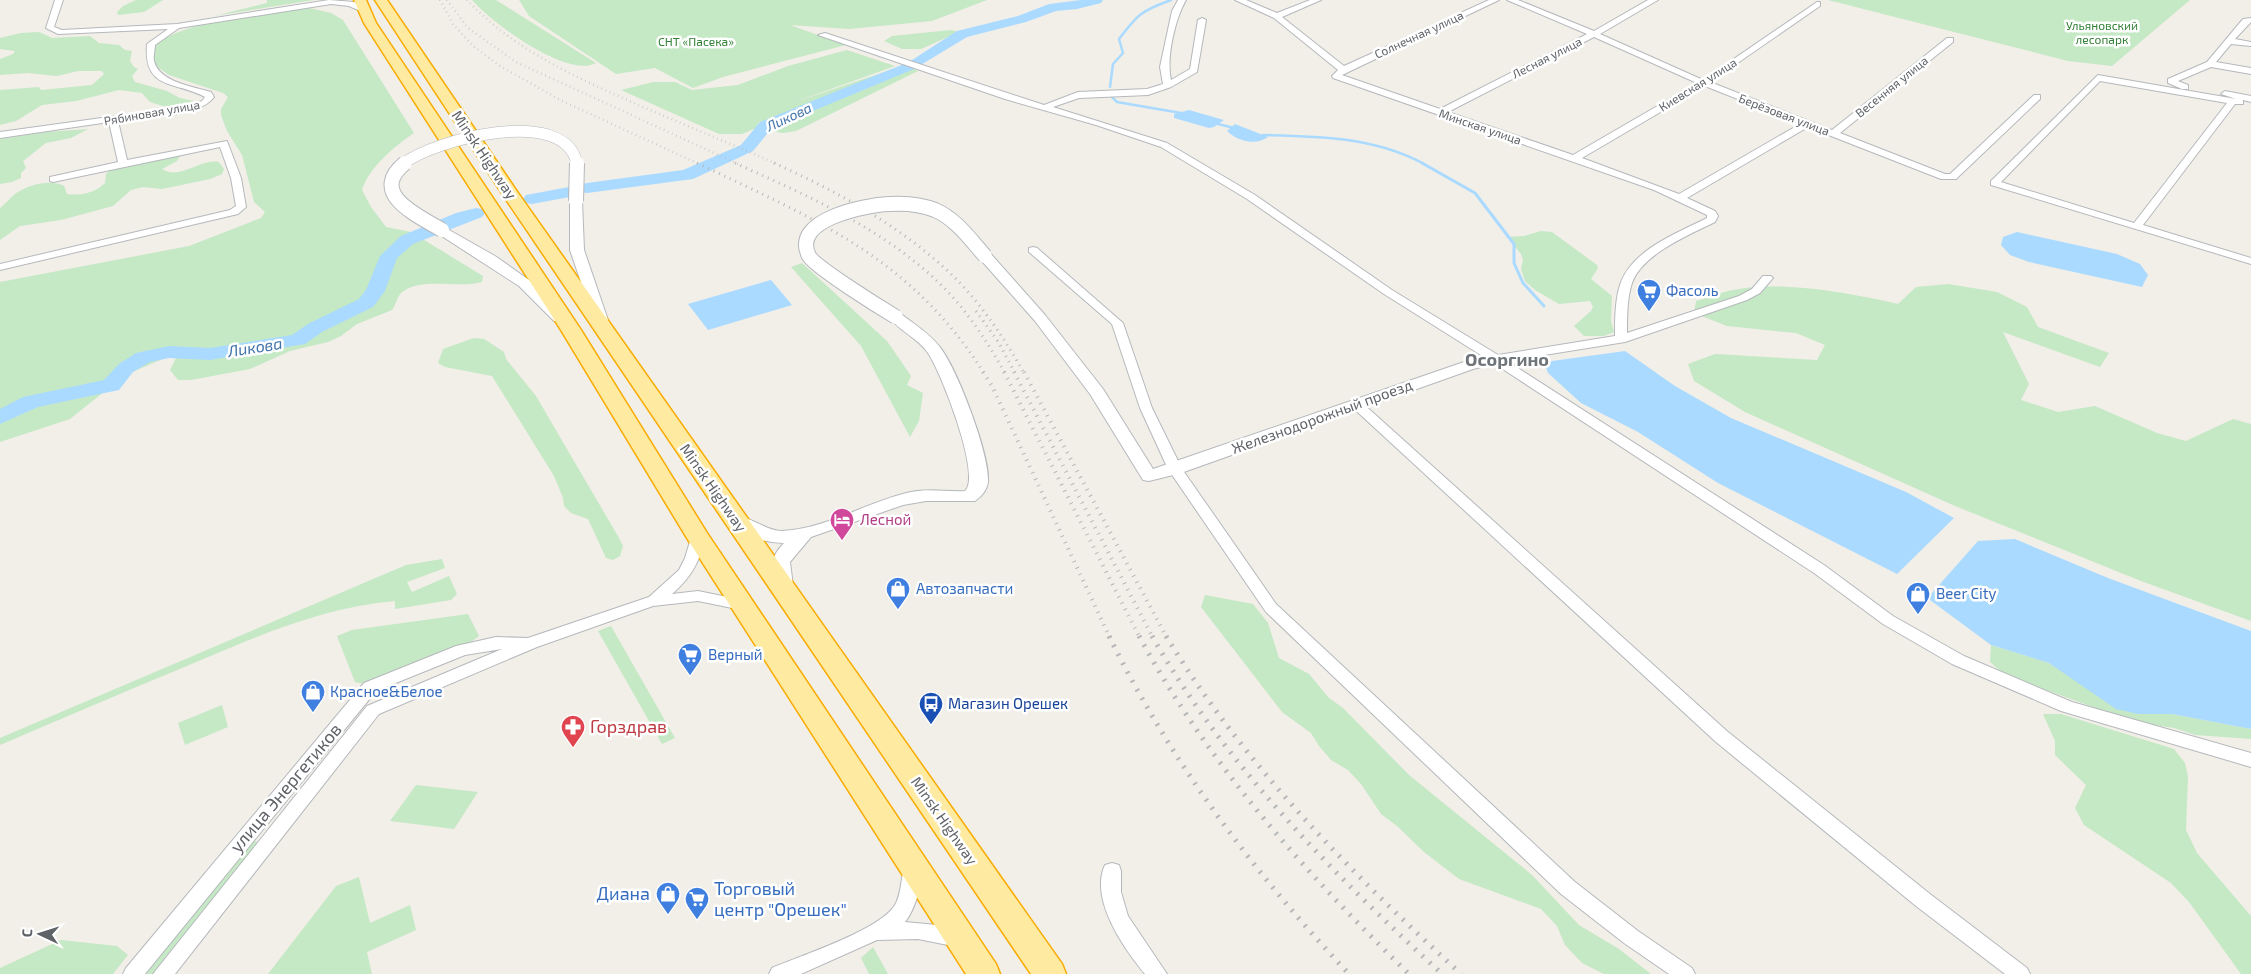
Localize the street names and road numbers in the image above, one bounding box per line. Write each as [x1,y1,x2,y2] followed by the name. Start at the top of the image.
[1372,7,1466,62] street label: Солнечная улица
[1509,34,1584,82] street label: Лесная улица
[1852,53,1931,121] street label: Весенняя улица
[1656,55,1739,115] street label: Киевская улица
[1737,90,1832,139] street label: Берёзовая улица
[103,97,201,128] street label: Рябиновая улица
[1437,105,1523,148] street label: Минская улица
[448,107,521,202] street label: Minsk Highway
[1229,375,1415,457] street label: Железнодорожный проезд
[677,440,751,535] street label: Minsk Highway
[225,718,346,857] street label: улица Энергетиков
[908,773,982,868] street label: Minsk Highway

